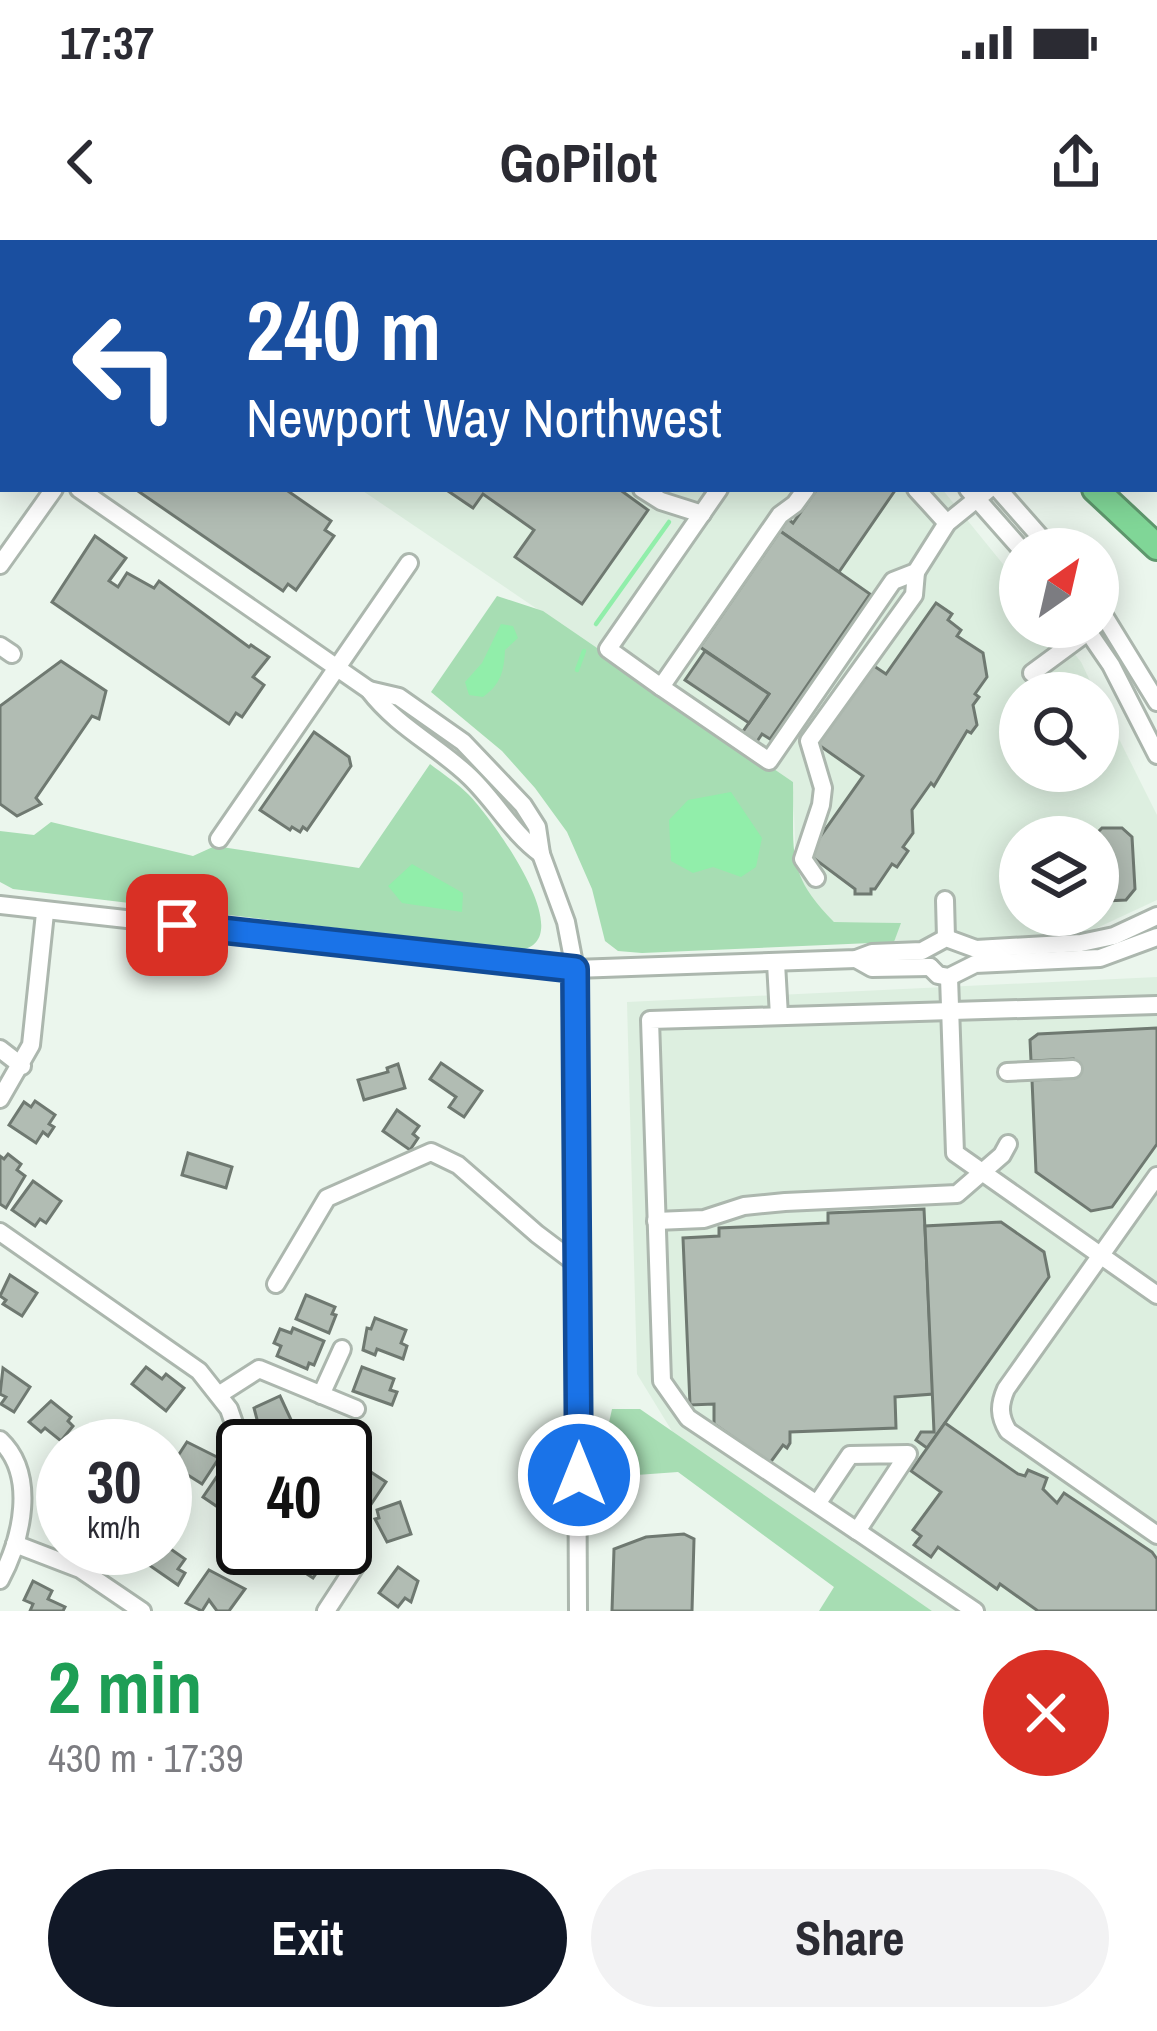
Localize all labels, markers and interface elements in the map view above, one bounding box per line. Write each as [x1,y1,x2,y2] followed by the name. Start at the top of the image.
[60,12,154,73] text: 17:37
[500,126,657,199] text: GoPilot
[48,129,114,195] icon: back
[1043,129,1109,195] icon: share
[246,273,441,386] text: 240 m
[48,288,204,444] icon: left
[246,381,722,454] text: Newport Way Northwest
[999,528,1119,648] north arrow
[999,528,1119,936] map controls
[999,672,1119,792] button: search
[999,816,1119,936] button: layers
[126,874,228,976] pin
[144,892,210,958] icon: arrive
[516,1412,642,1538] position arrow
[216,1419,372,1575] speed limit sign: 40
[87,1441,141,1522] text: 30
[87,1507,141,1547] text: km/h
[48,1638,202,1735] text: 2 min
[983,1650,1109,1776] button: close
[48,1732,244,1784] text: 430 m · 17:39
[48,1869,567,2007] button: Exit
[591,1869,1109,2007] button: Share

